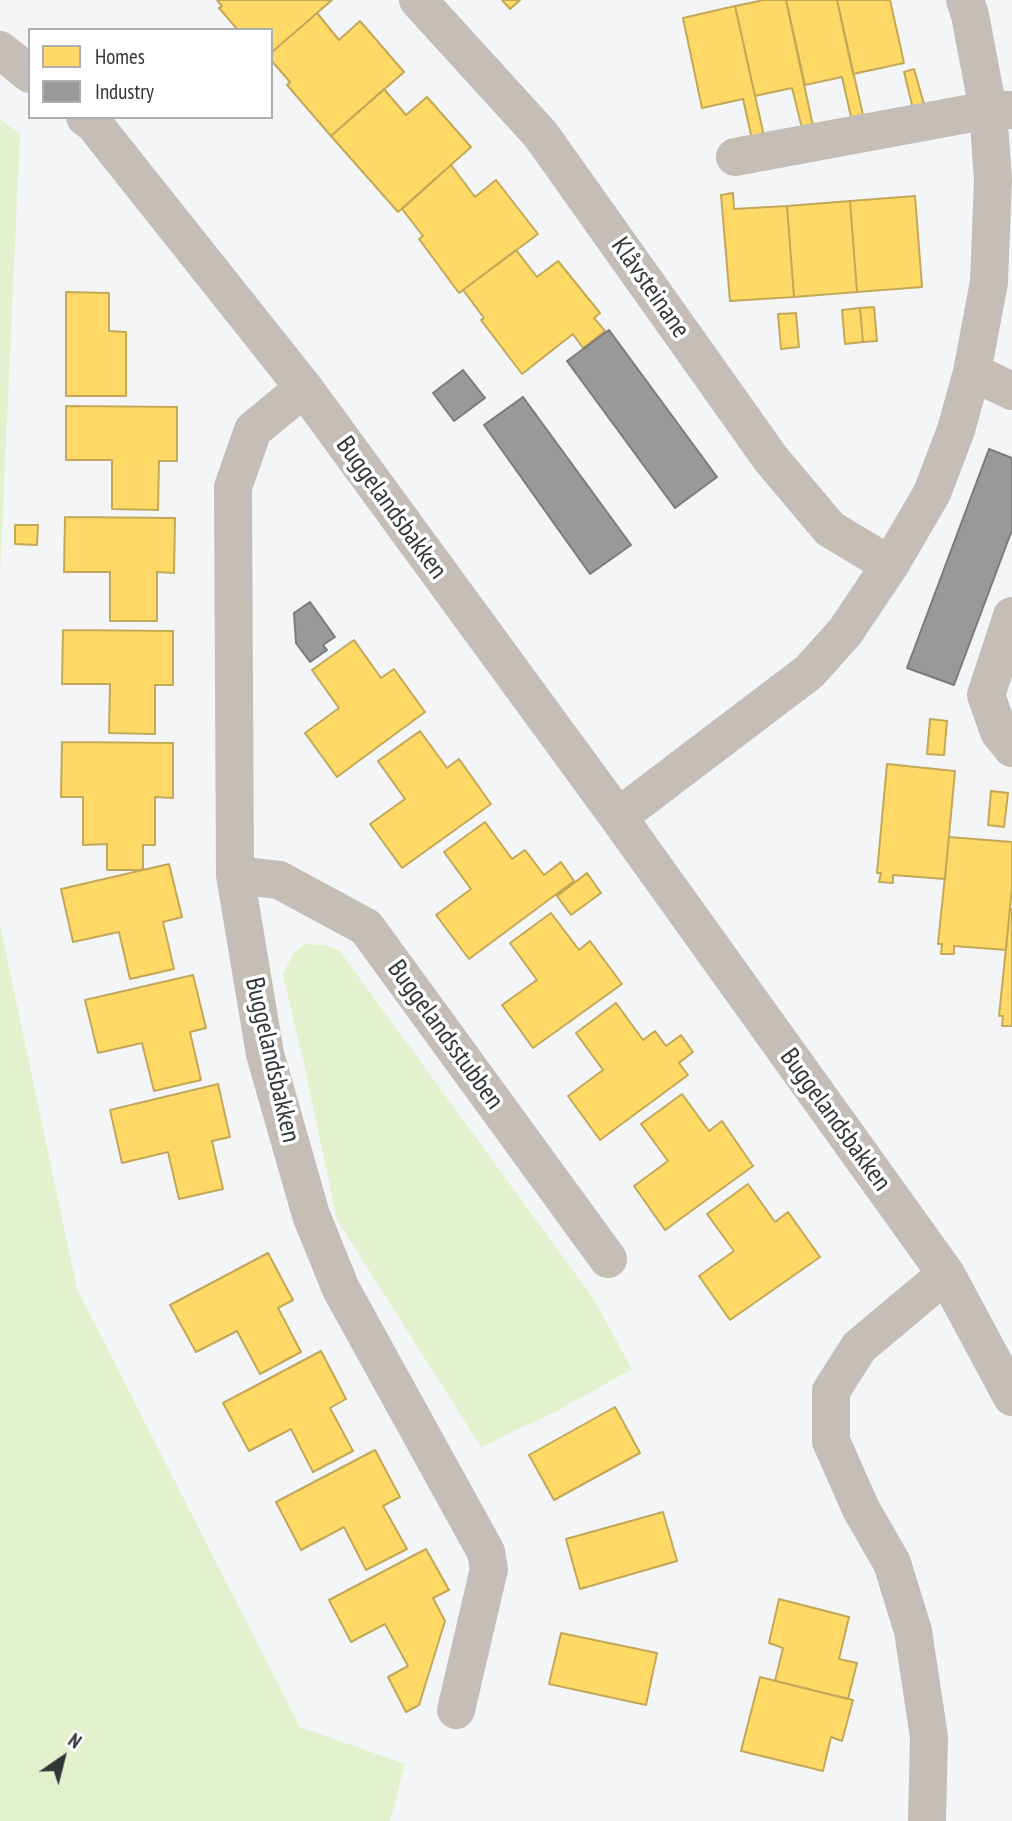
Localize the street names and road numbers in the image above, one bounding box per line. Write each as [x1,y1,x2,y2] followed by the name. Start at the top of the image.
[604,232,696,344] street label: Klåvsteinane
[329,431,453,585] street label: Buggelandsbakken
[380,954,510,1116] street label: Buggelandsstubben
[238,974,306,1146] street label: Buggelandsbakken
[773,1043,897,1197] street label: Buggelandsbakken

